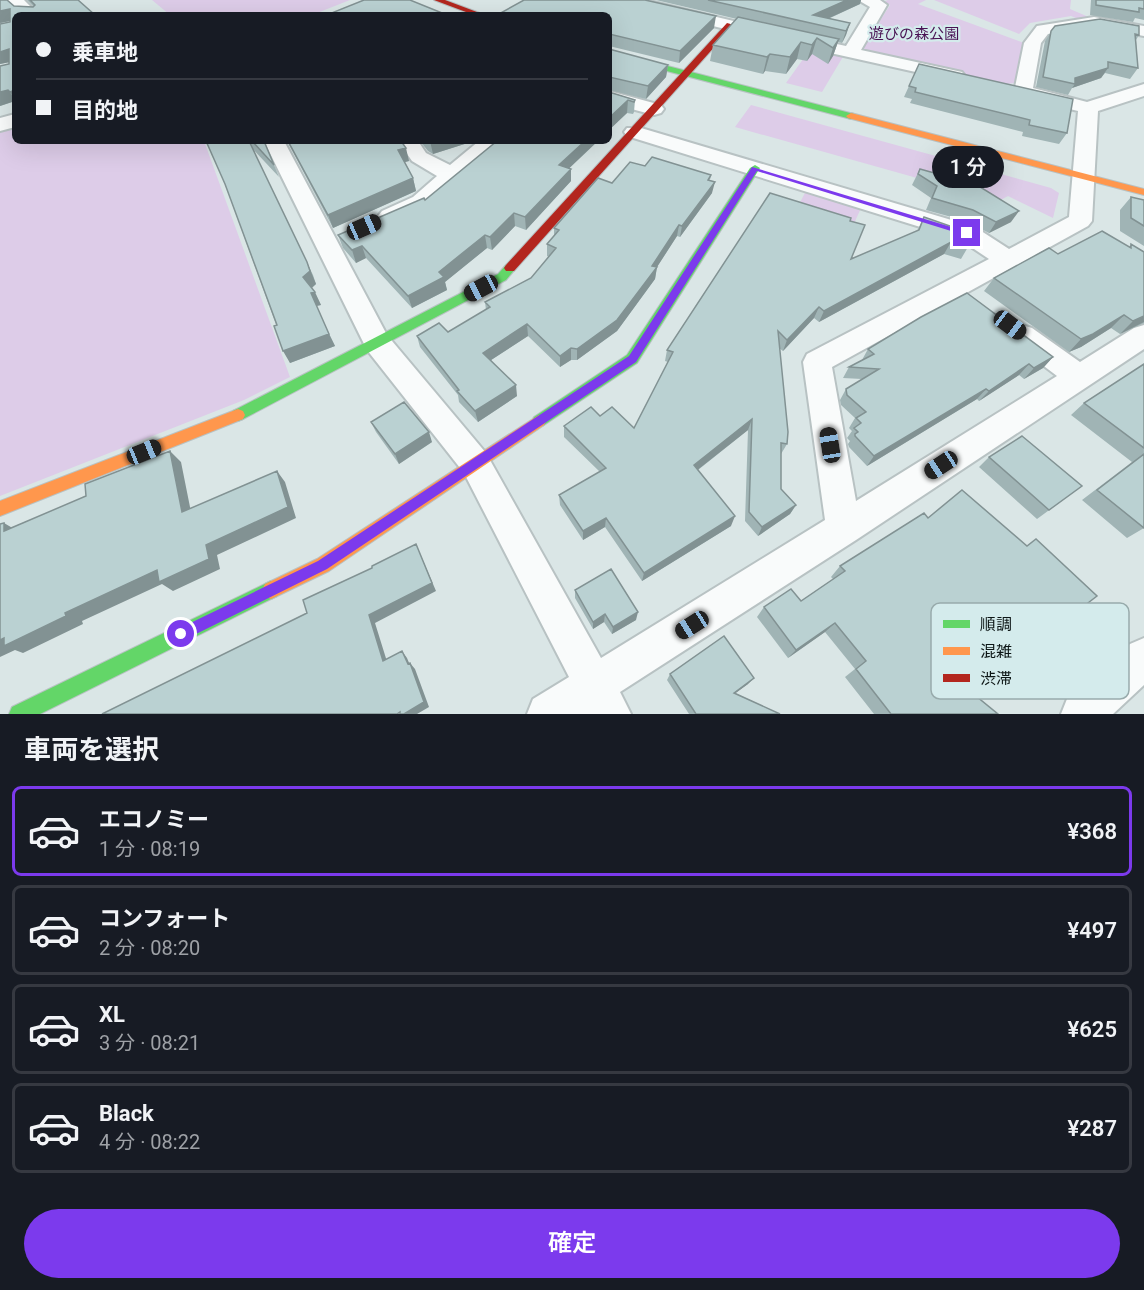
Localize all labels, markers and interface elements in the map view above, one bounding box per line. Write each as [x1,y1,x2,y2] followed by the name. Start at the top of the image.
[869,25,959,43] park label: 遊びの森公園
[72,40,138,65] text: 乗車地
[72,98,138,123] text: 目的地
[931,146,1003,188] callout: 1 分
[950,155,986,179] text: 1 分
[344,211,384,243] car
[953,219,980,246] route end
[461,272,501,304] car
[990,307,1030,343] car
[818,426,842,464] car
[124,437,164,467] car
[921,448,961,482] car
[931,603,1129,699] legend
[672,608,712,642] car
[980,615,1012,634] text: 順調
[167,620,194,647] route start
[980,642,1012,661] text: 混雑
[980,669,1012,688] text: 渋滞
[24,734,159,766] text: 車両を選択
[27,804,81,858] icon: car
[99,807,209,832] text: エコノミー
[1068,819,1117,844] text: ¥368
[99,837,200,861] text: 1 分 · 08:19
[27,903,81,957] icon: car
[99,906,230,931] text: コンフォート
[1068,918,1117,943] text: ¥497
[99,936,200,960] text: 2 分 · 08:20
[27,1002,81,1056] icon: car
[99,1002,125,1027] text: XL
[1068,1017,1117,1042] text: ¥625
[99,1031,200,1055] text: 3 分 · 08:21
[27,1101,81,1155] icon: car
[99,1101,154,1126] text: Black
[1068,1116,1117,1141] text: ¥287
[99,1130,200,1154] text: 4 分 · 08:22
[24,1209,1120,1278] button: 確定

